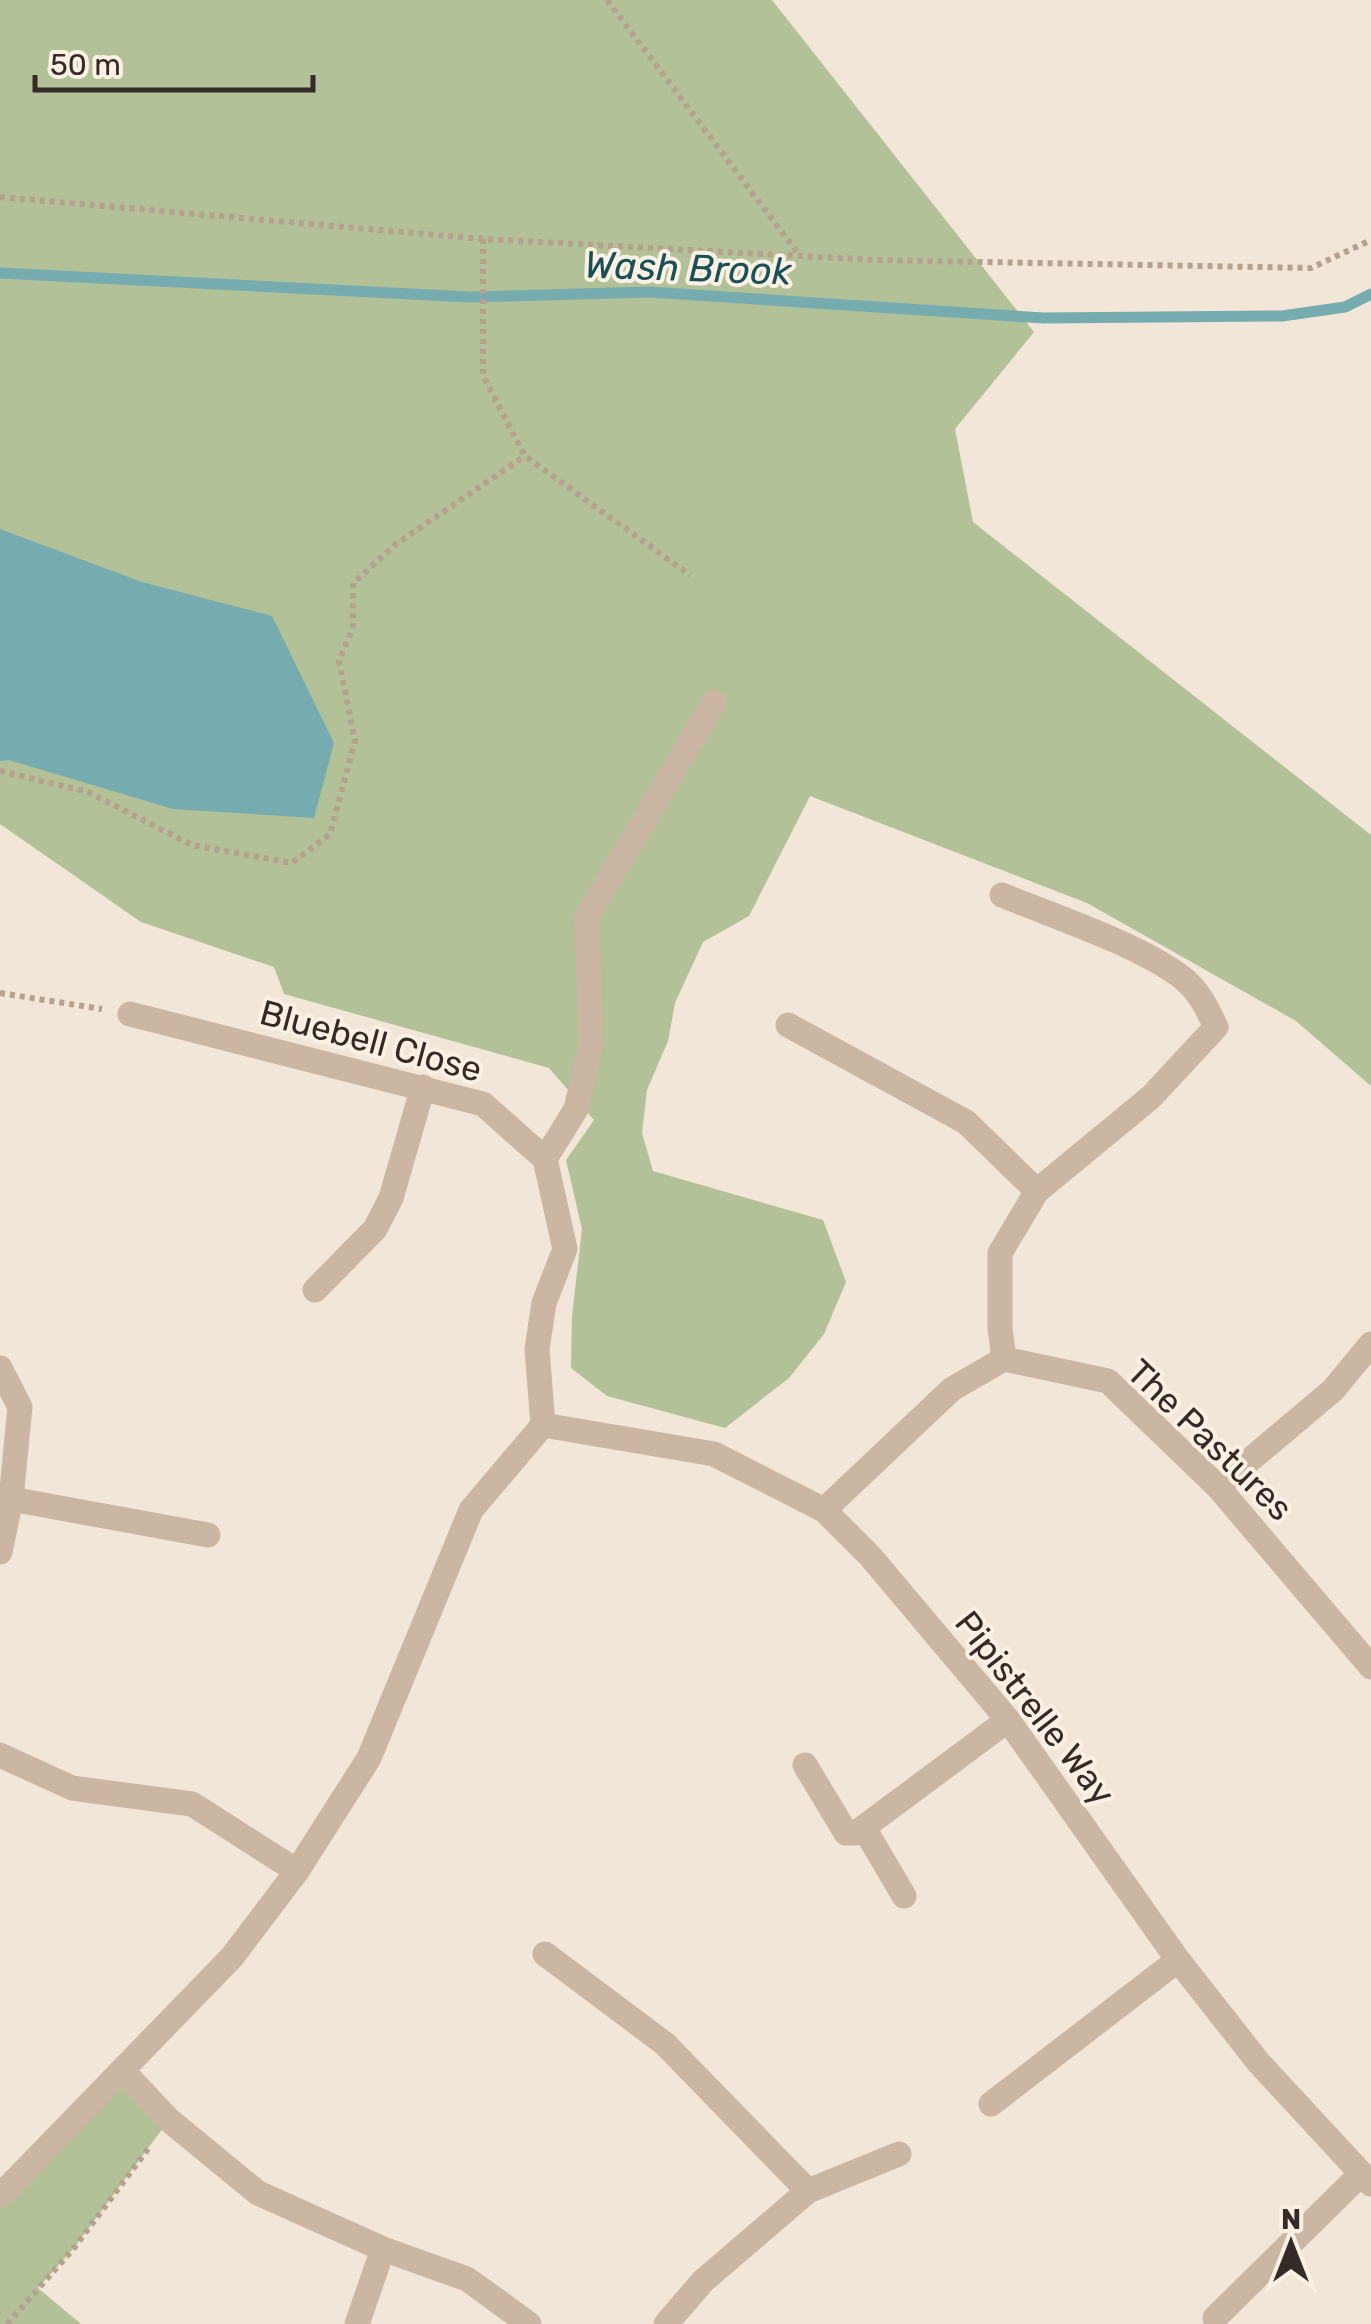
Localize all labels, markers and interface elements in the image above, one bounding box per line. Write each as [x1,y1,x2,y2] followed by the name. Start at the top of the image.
[35,30,312,92] scale bar
[50,47,121,83] text: 50 m
[584,241,793,295] water label: Wash Brook
[255,991,487,1091] street label: Bluebell Close
[1119,1351,1301,1529] street label: The Pastures
[946,1603,1124,1813] street label: Pipistrelle Way
[1241,2194,1341,2294] north arrow
[1281,2203,1301,2236] text: N

